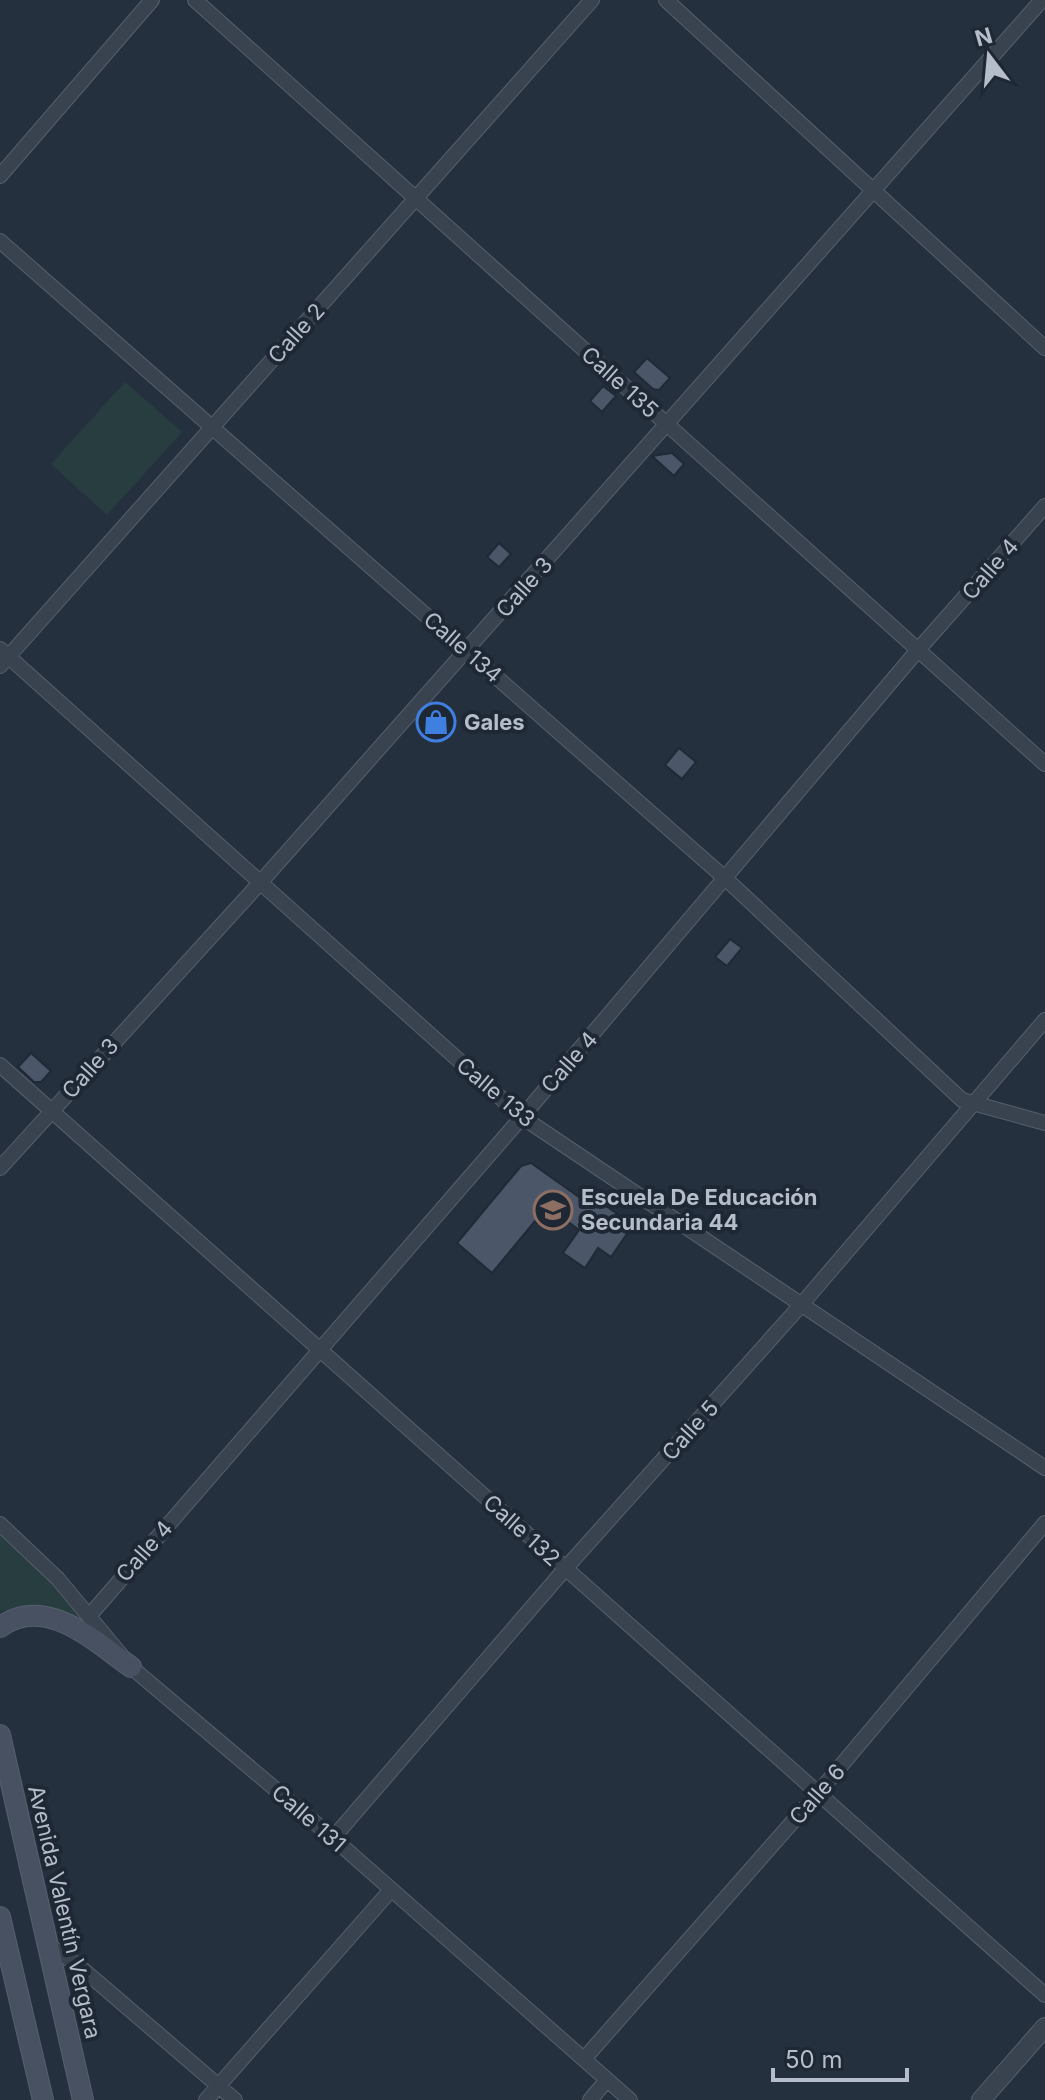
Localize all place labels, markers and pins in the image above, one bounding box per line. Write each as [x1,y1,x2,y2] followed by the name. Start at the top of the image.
[415,701,457,743] shop icon: Gales
[464,709,525,735] place label: Gales
[581,1184,818,1235] place label: Escuela De Educación Secundaria 44
[532,1189,574,1231] school or university icon: Escuela De Educación Secundaria 44

